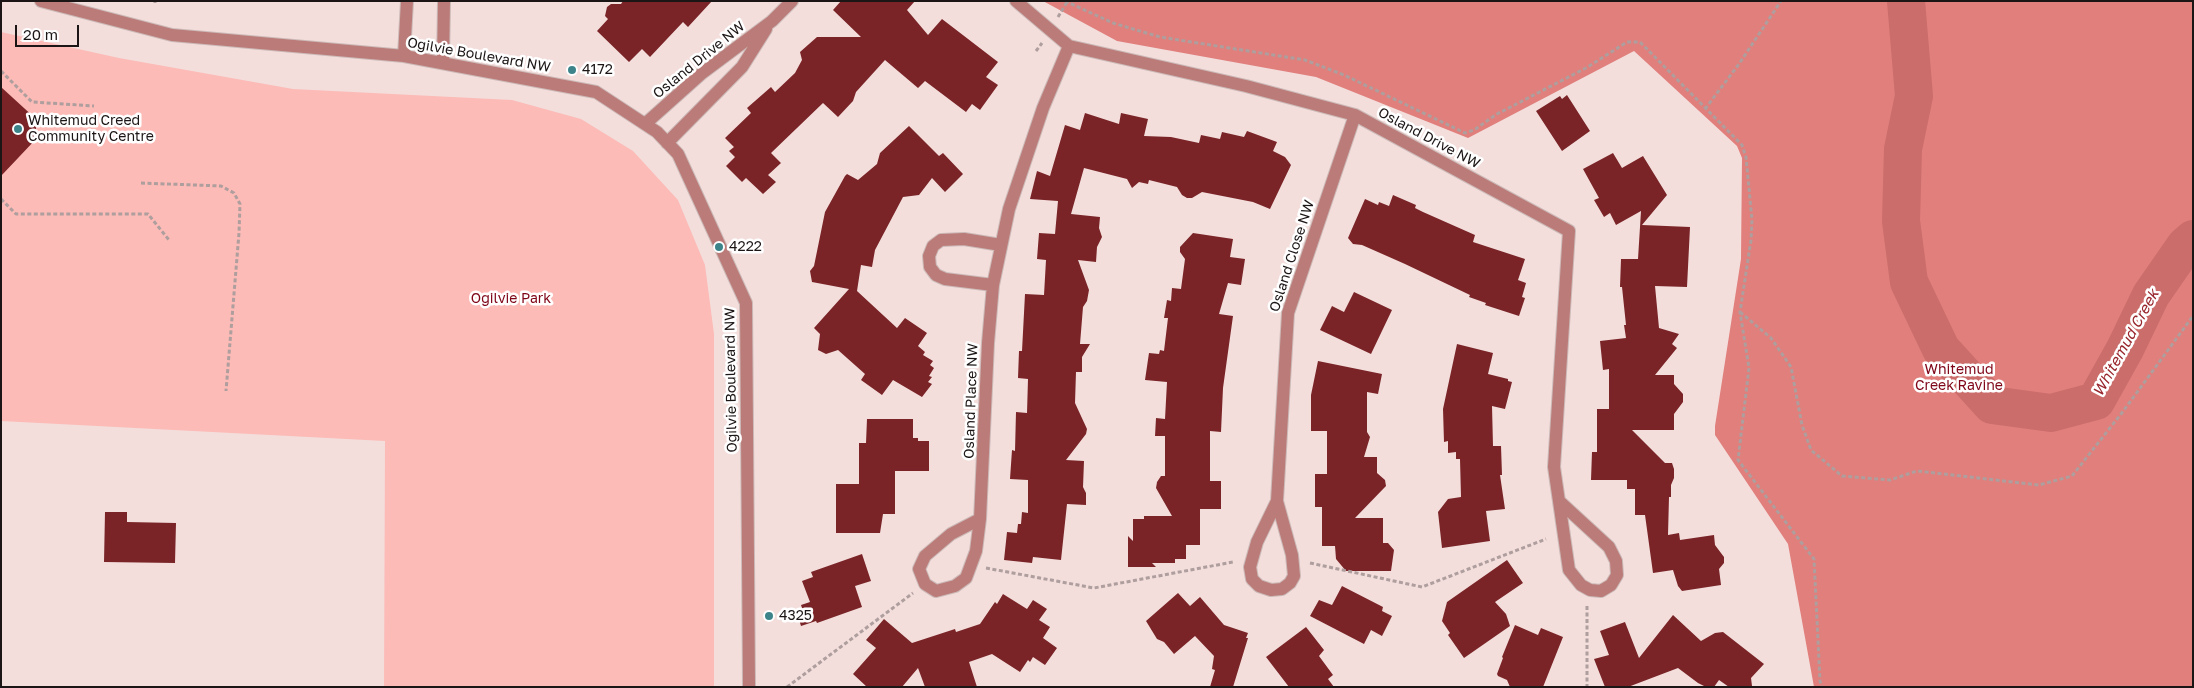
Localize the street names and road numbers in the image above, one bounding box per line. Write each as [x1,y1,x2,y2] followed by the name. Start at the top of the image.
[650,18,748,102] street label: Osland Drive NW
[406,34,552,76] street label: Ogilvie Boulevard NW
[1375,104,1483,172] street label: Osland Drive NW
[1266,198,1318,314] street label: Osland Close NW
[721,307,741,453] street label: Ogilvie Boulevard NW
[961,343,981,459] street label: Osland Place NW

